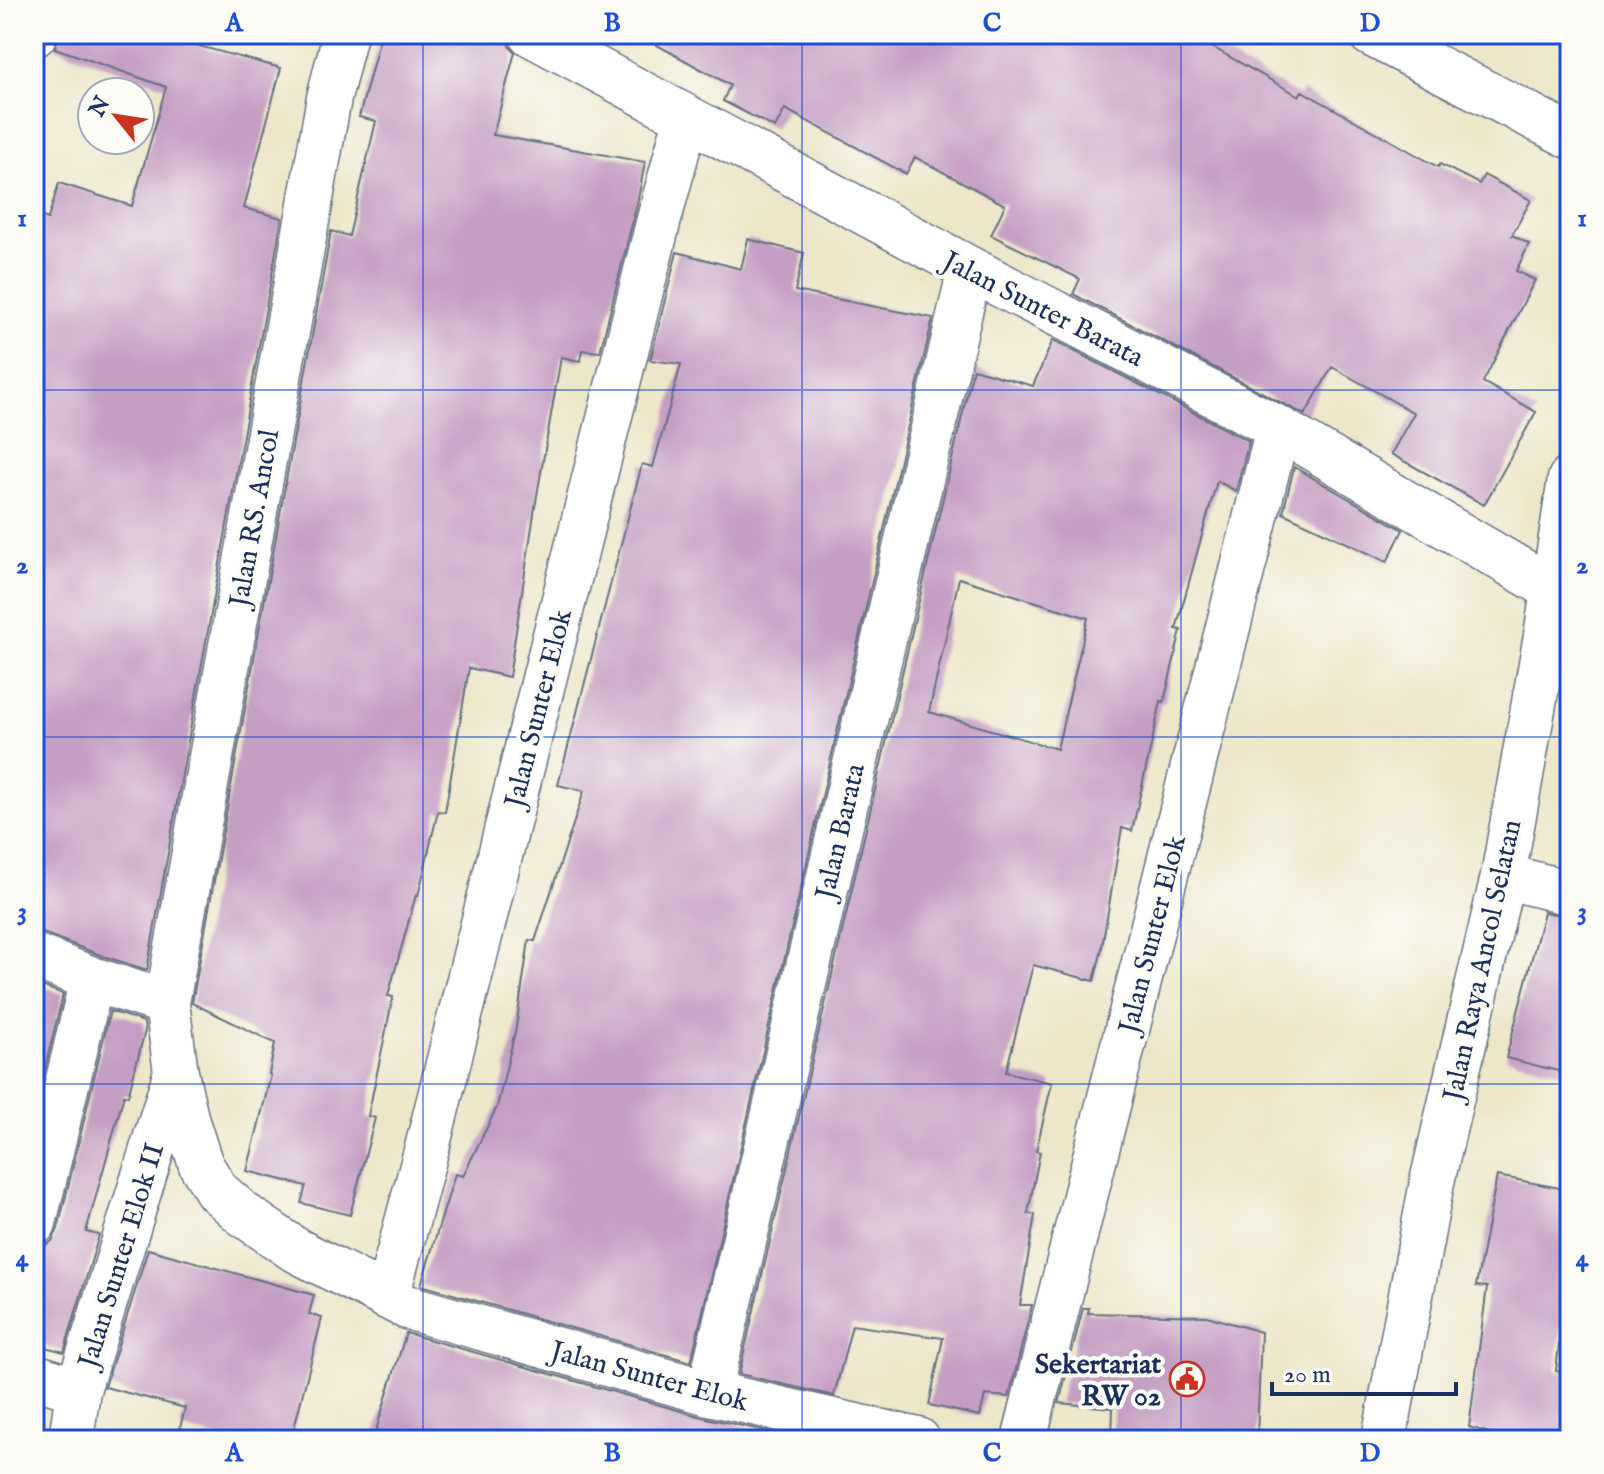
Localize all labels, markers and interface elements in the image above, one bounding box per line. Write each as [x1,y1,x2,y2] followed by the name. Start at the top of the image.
[224,7,244,40] text: A
[603,7,621,40] text: B
[983,7,1002,40] text: C
[1360,7,1381,40] text: D
[76,76,156,156] north arrow
[83,92,117,123] text: N
[17,202,27,235] text: 1
[1577,202,1587,235] text: 1
[934,243,1150,376] street label: Jalan Sunter Barata
[222,427,288,613] street label: Jalan RS. Ancol
[16,549,28,582] text: 2
[1576,549,1588,582] text: 2
[497,605,581,814] street label: Jalan Sunter Elok
[808,759,874,906] street label: Jalan Barata
[1436,817,1530,1107] street label: Jalan Raya Ancol Selatan
[1111,831,1195,1040] street label: Jalan Sunter Elok
[17,895,27,928] text: 3
[1577,895,1587,928] text: 3
[71,1139,173,1375] street label: Jalan Sunter Elok II
[16,1242,30,1275] text: 4
[1576,1242,1590,1275] text: 4
[544,1333,753,1421] street label: Jalan Sunter Elok
[1272,1346,1456,1396] scale bar
[1035,1348,1161,1415] place label: Sekertariat RW 02
[1168,1360,1206,1398] public building icon: Sekertariat RW 02
[1284,1360,1331,1391] text: 20 m
[224,1437,244,1470] text: A
[603,1437,621,1470] text: B
[983,1437,1002,1470] text: C
[1360,1437,1381,1470] text: D

